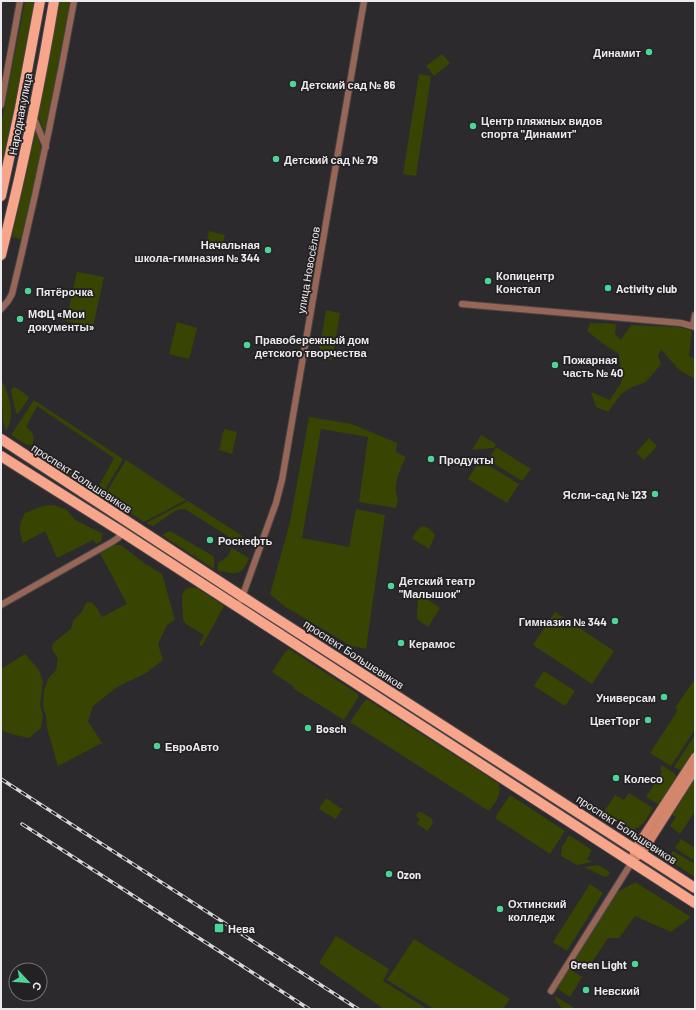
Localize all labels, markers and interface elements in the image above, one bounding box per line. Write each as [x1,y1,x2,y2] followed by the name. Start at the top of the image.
[593,46,642,59] place label: Динамит
[644,47,654,57] marker: Динамит
[6,71,34,156] street label: Народная улица
[301,78,395,91] place label: Детский сад № 86
[288,79,298,89] marker: Детский сад № 86
[481,114,603,140] place label: Центр пляжных видов спорта "Динамит"
[468,121,478,131] marker: Центр пляжных видов спорта "Динамит"
[284,153,378,166] place label: Детский сад № 79
[271,154,281,164] marker: Детский сад № 79
[294,225,322,315] street label: улица Новосёлов
[134,238,260,264] place label: Начальная школа-гимназия № 344
[263,245,273,255] marker: Начальная школа-гимназия № 344
[496,269,555,295] place label: Копицентр Констал
[483,276,493,286] marker: Копицентр Констал
[616,282,677,295] place label: Activity club
[603,283,613,293] marker: Activity club
[36,285,94,298] place label: Пятёрочка
[23,286,33,296] marker: Пятёрочка
[28,307,95,333] place label: МФЦ «Мои документы»
[15,314,25,324] marker: МФЦ «Мои документы»
[255,333,369,359] place label: Правобережный дом детского творчества
[242,340,252,350] marker: Правобережный дом детского творчества
[563,353,623,379] place label: Пожарная часть № 40
[550,360,560,370] marker: Пожарная часть № 40
[29,441,135,515] street label: проспект Большевиков
[439,453,494,466] place label: Продукты
[426,454,436,464] marker: Продукты
[563,488,647,501] place label: Ясли-сад № 123
[650,489,660,499] marker: Ясли-сад № 123
[218,534,272,547] place label: Роснефть
[205,535,215,545] marker: Роснефть
[399,574,476,600] place label: Детский театр "Малышок"
[386,581,396,591] marker: Детский театр "Малышок"
[519,615,607,628] place label: Гимназия № 344
[610,616,620,626] marker: Гимназия № 344
[301,617,407,691] street label: проспект Большевиков
[409,637,455,650] place label: Керамос
[396,638,406,648] marker: Керамос
[596,691,656,704] place label: Универсам
[659,692,669,702] marker: Универсам
[590,714,640,727] place label: ЦветТорг
[643,715,653,725] marker: ЦветТорг
[316,722,346,735] place label: Bosch
[303,723,313,733] marker: Bosch
[165,740,219,753] place label: ЕвроАвто
[152,741,162,751] marker: ЕвроАвто
[624,772,663,785] place label: Колесо
[611,773,621,783] marker: Колесо
[574,792,680,866] street label: проспект Большевиков
[397,868,421,881] place label: Ozon
[384,869,394,879] marker: Ozon
[508,897,567,923] place label: Охтинский колледж
[495,904,505,914] marker: Охтинский колледж
[213,922,225,934] marker: Нева
[228,922,256,935] place label: Нева
[571,958,627,971] place label: Green Light
[630,959,640,969] marker: Green Light
[8,962,48,1002] north arrow
[30,980,45,993] text: С
[594,984,640,997] place label: Невский
[581,985,591,995] marker: Невский

